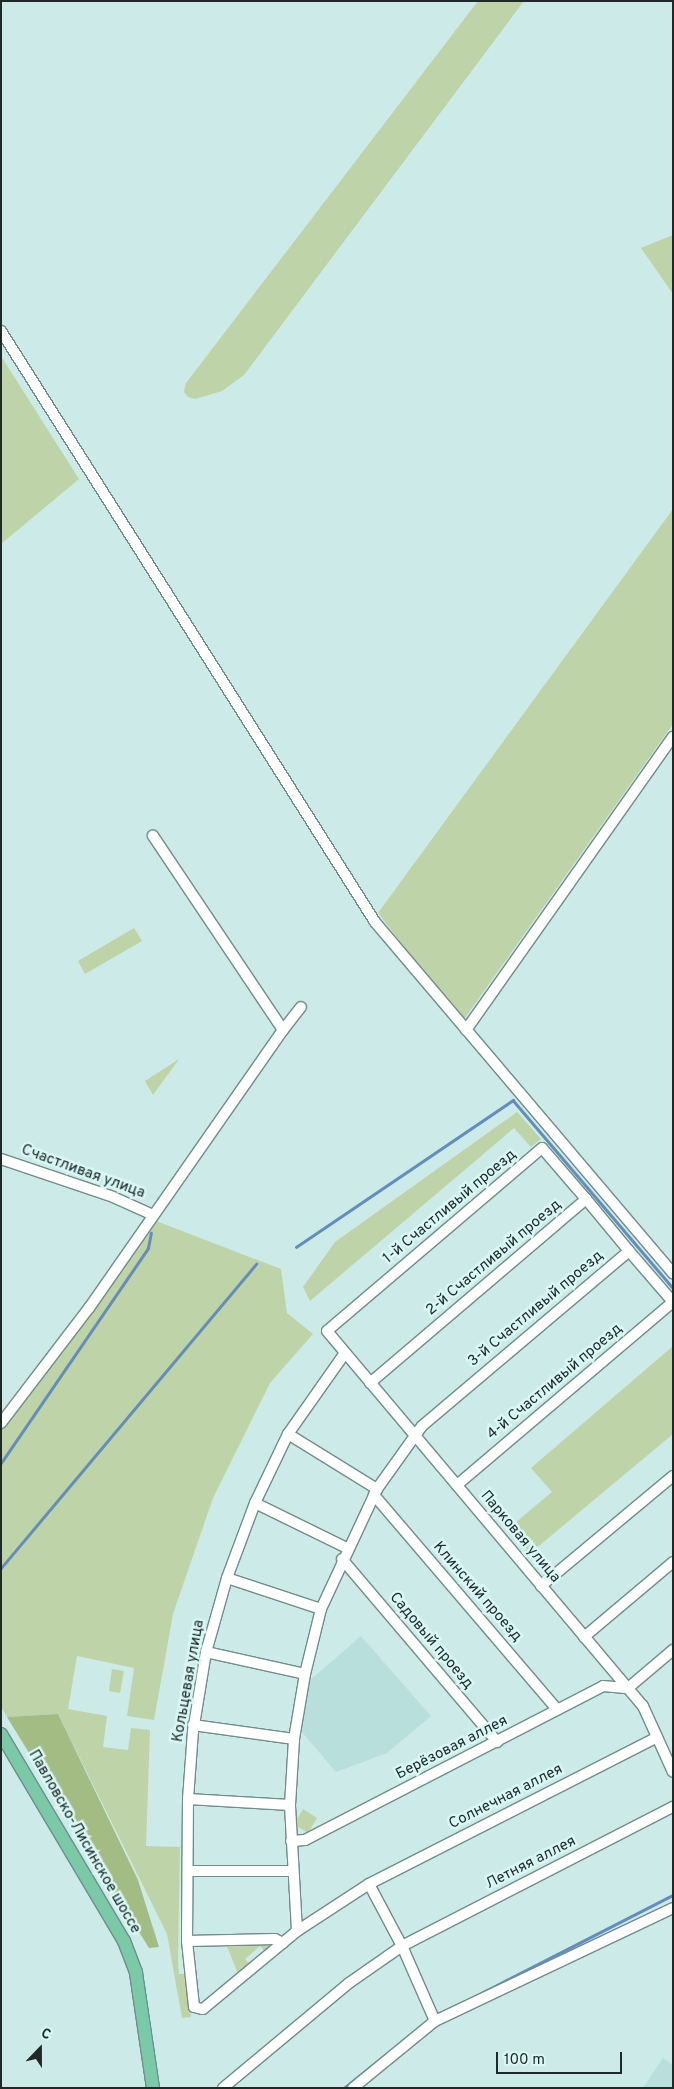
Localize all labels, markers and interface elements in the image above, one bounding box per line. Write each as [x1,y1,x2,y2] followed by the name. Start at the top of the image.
[19,1141,147,1203] street label: Счастливая улица
[380,1146,520,1268] street label: 1-й Счастливый проезд
[423,1196,565,1320] street label: 2-й Счастливый проезд
[465,1247,607,1371] street label: 3-й Счастливый проезд
[484,1320,626,1444] street label: 4-й Счастливый проезд
[476,1487,564,1587] street label: Парковая улица
[429,1538,525,1646] street label: Клинский проезд
[385,1589,477,1693] street label: Садовый проезд
[169,1618,209,1744] street label: Кольцевая улица
[393,1712,511,1784] street label: Берёзовая аллея
[24,1747,144,1937] street label: Павловско-Лисинское шоссе
[446,1761,566,1833] street label: Солнечная аллея
[483,1833,579,1893] street label: Летняя аллея
[15,2024,65,2074] north arrow
[38,2025,53,2044] text: С
[499,2042,625,2074] scale bar
[504,2051,545,2070] text: 100 m

